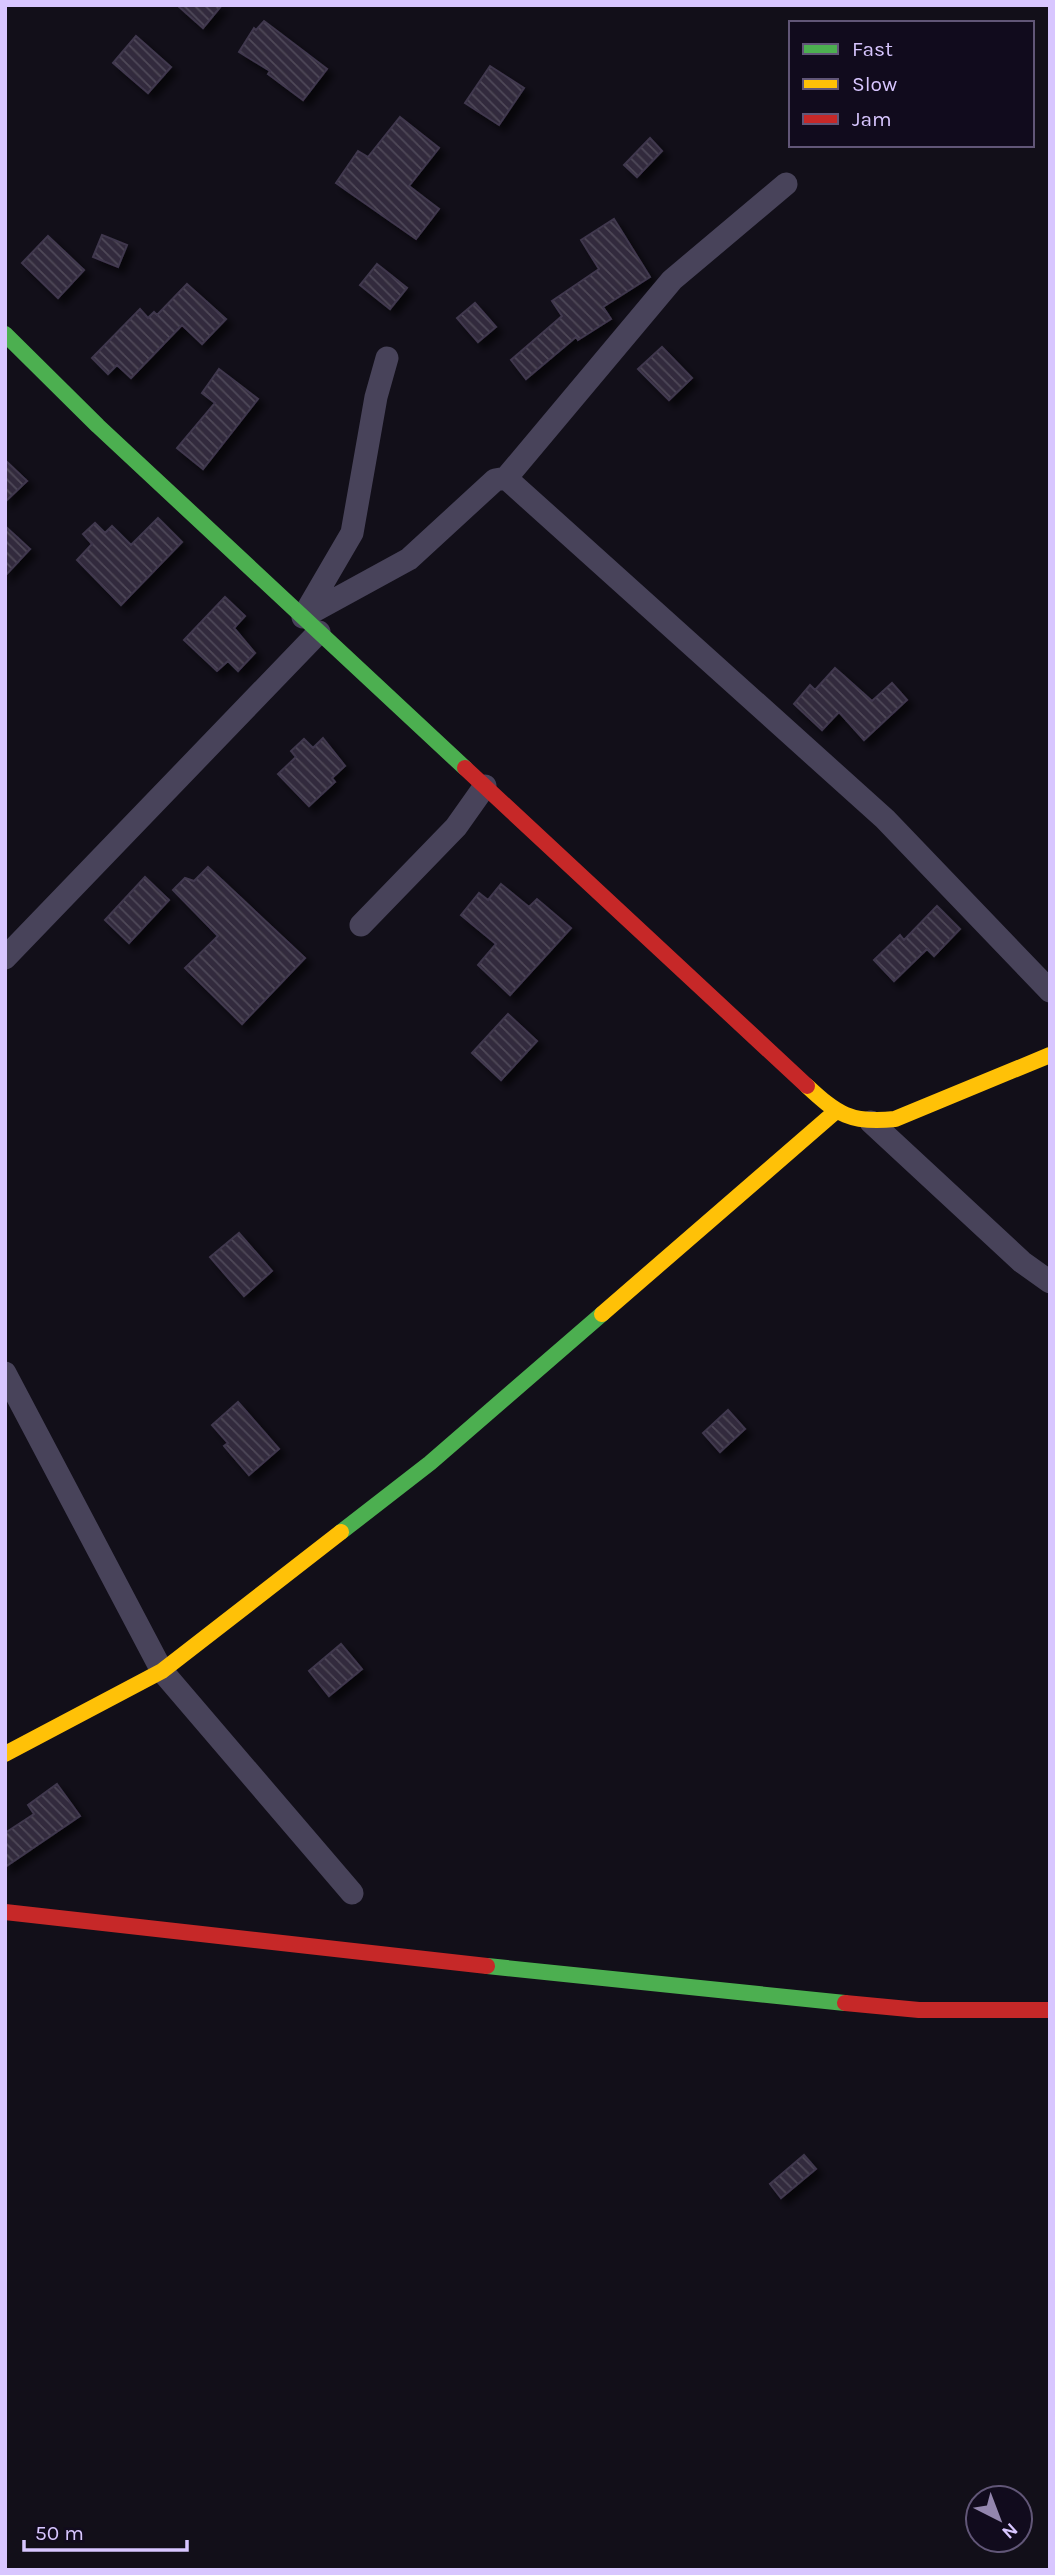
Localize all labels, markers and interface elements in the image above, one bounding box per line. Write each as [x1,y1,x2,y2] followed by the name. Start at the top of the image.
[789,21,1034,147] legend
[852,37,893,61] text: Fast
[852,72,897,96] text: Slow
[852,107,892,131] text: Jam
[964,2484,1034,2554] north arrow
[24,2508,187,2552] scale bar
[997,2518,1022,2544] text: N
[35,2521,84,2545] text: 50 m

